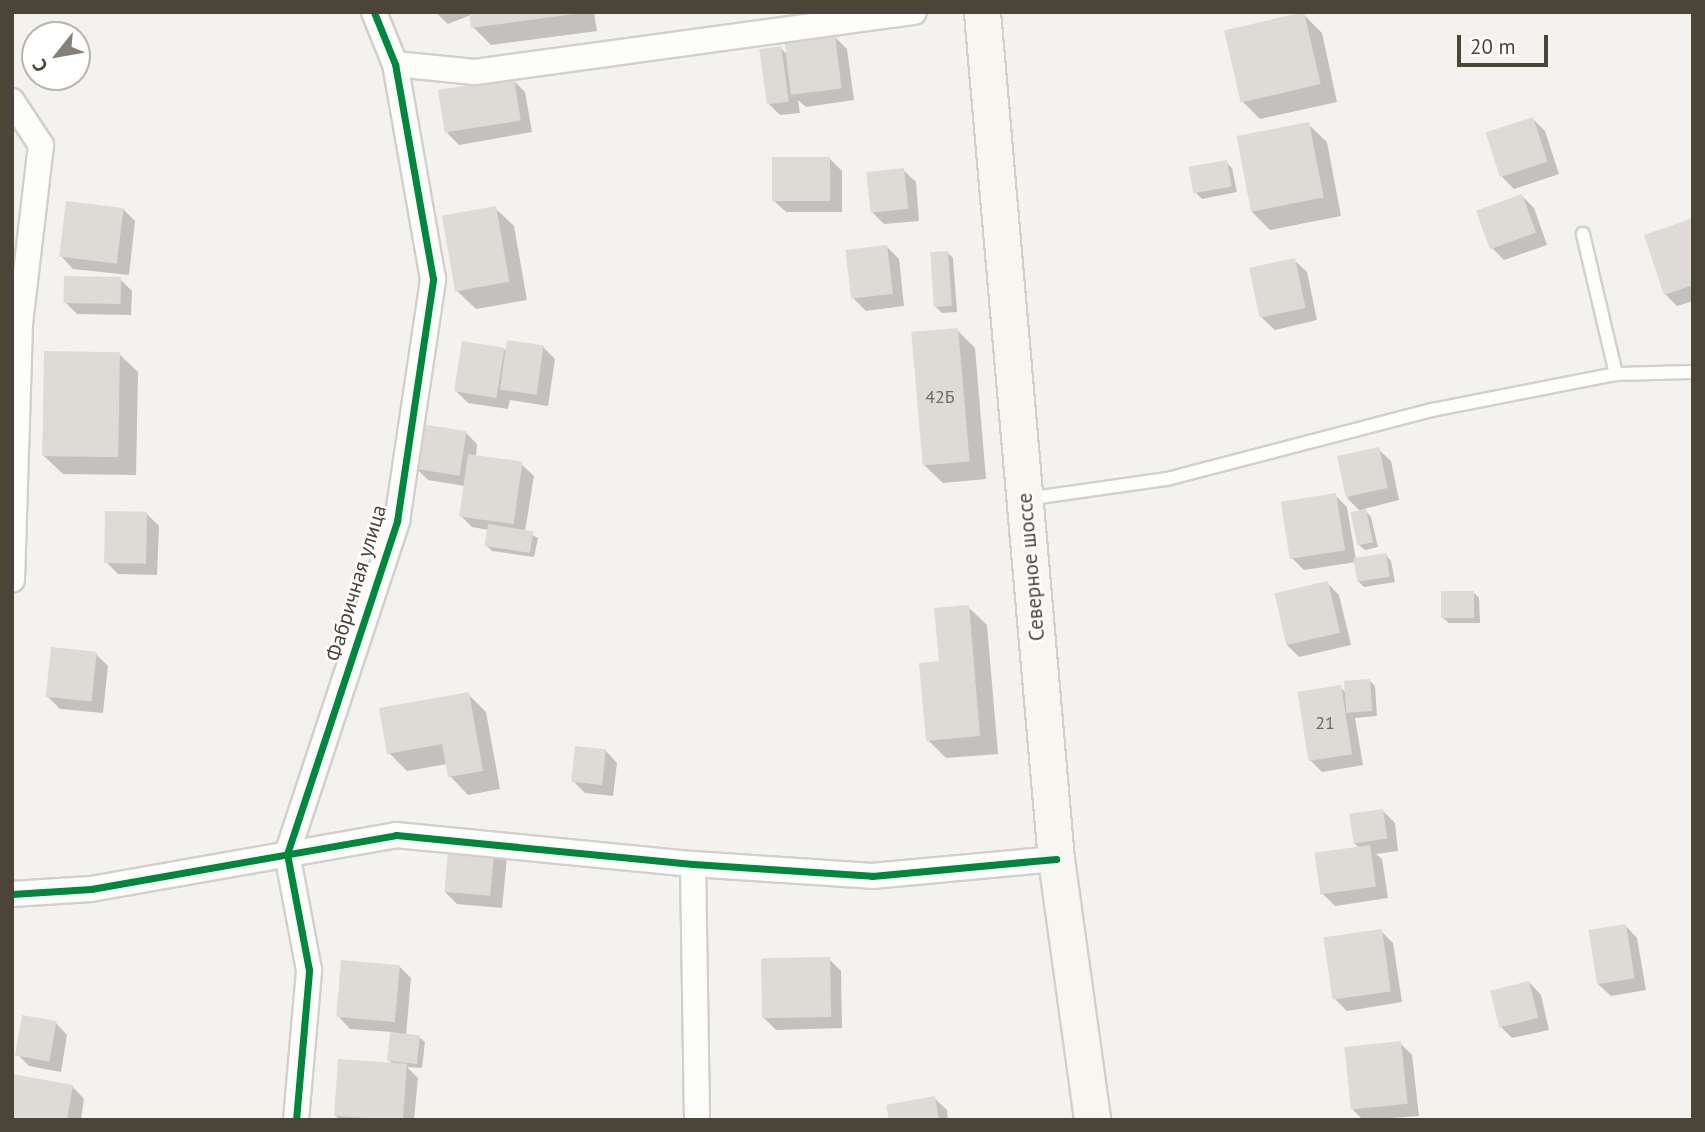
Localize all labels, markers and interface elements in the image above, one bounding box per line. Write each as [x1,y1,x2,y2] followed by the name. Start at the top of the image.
[21,21,91,91] north arrow
[1460,21,1551,65] scale bar
[1470,33,1516,60] text: 20 m
[27,55,53,77] text: С
[925,386,955,408] house number: 42Б
[1012,492,1050,642] street label: Северное шоссе
[320,502,392,664] street label: Фабричная улица
[1315,712,1335,734] house number: 21

